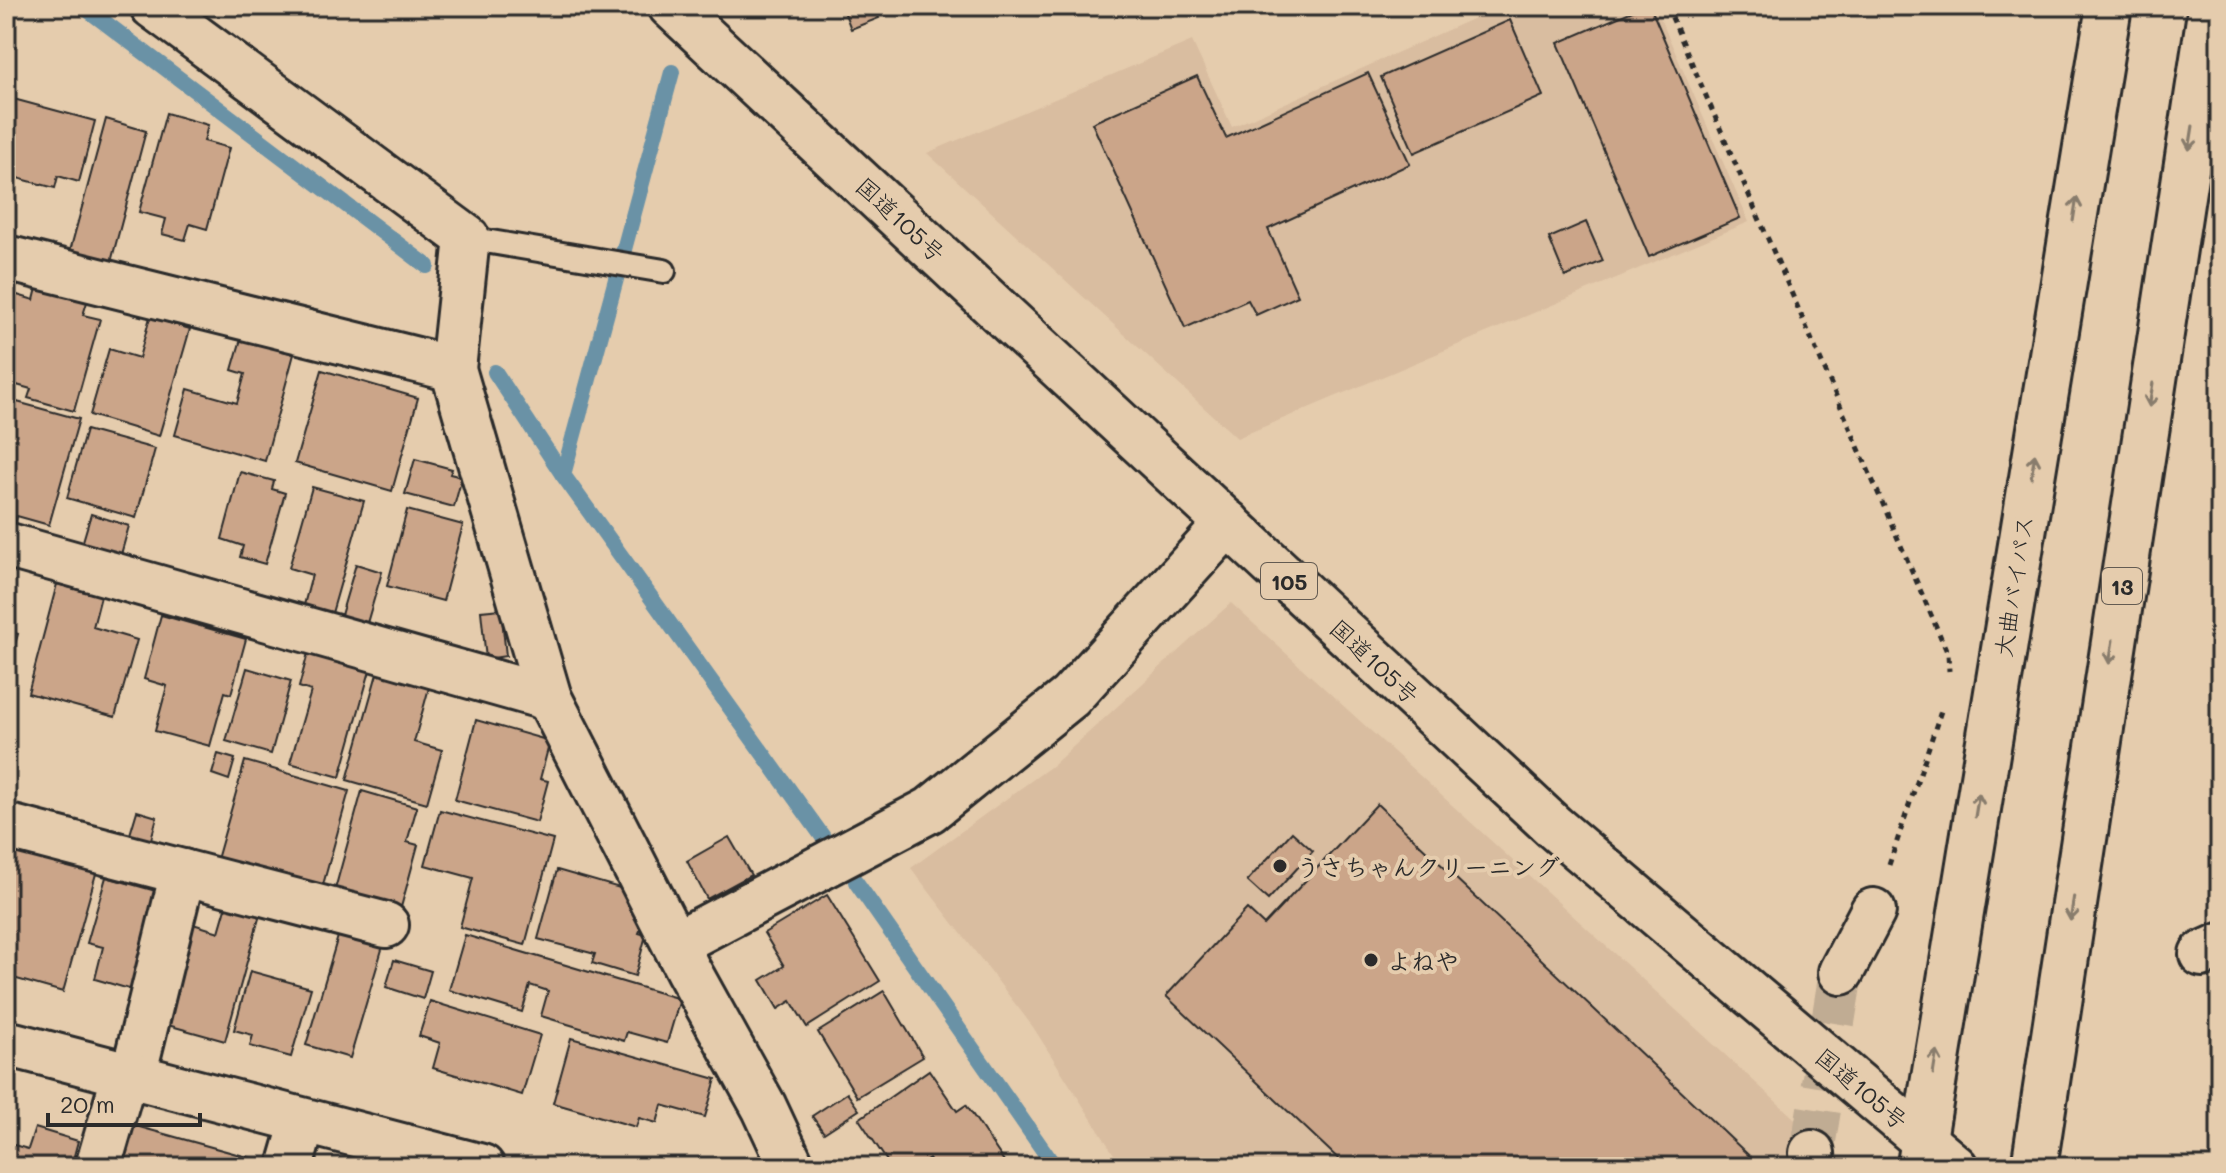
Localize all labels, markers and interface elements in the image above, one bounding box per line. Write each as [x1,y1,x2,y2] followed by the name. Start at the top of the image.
[2183,125,2198,151] one-way arrow
[850,170,952,268] street label: 国道105号
[2068,197,2083,222] one-way arrow
[2143,382,2158,408] one-way arrow
[2026,454,2041,479] one-way arrow
[1986,513,2040,659] street label: 大曲バイパス
[1261,563,1317,599] road number: 105
[2102,568,2142,604] road number: 13
[1324,612,1426,710] street label: 国道105号
[2103,639,2118,664] one-way arrow
[1970,793,1985,818] one-way arrow
[1296,851,1560,882] place label: うさちゃんクリーニング
[1271,857,1289,875] marker: うさちゃんクリーニング
[2064,896,2079,921] one-way arrow
[1387,945,1459,976] place label: よねや
[1362,951,1380,969] marker: よねや
[1809,1040,1915,1136] street label: 国道105号
[1928,1049,1943,1075] one-way arrow
[48,1077,200,1127] scale bar
[60,1088,115,1119] text: 20 m

